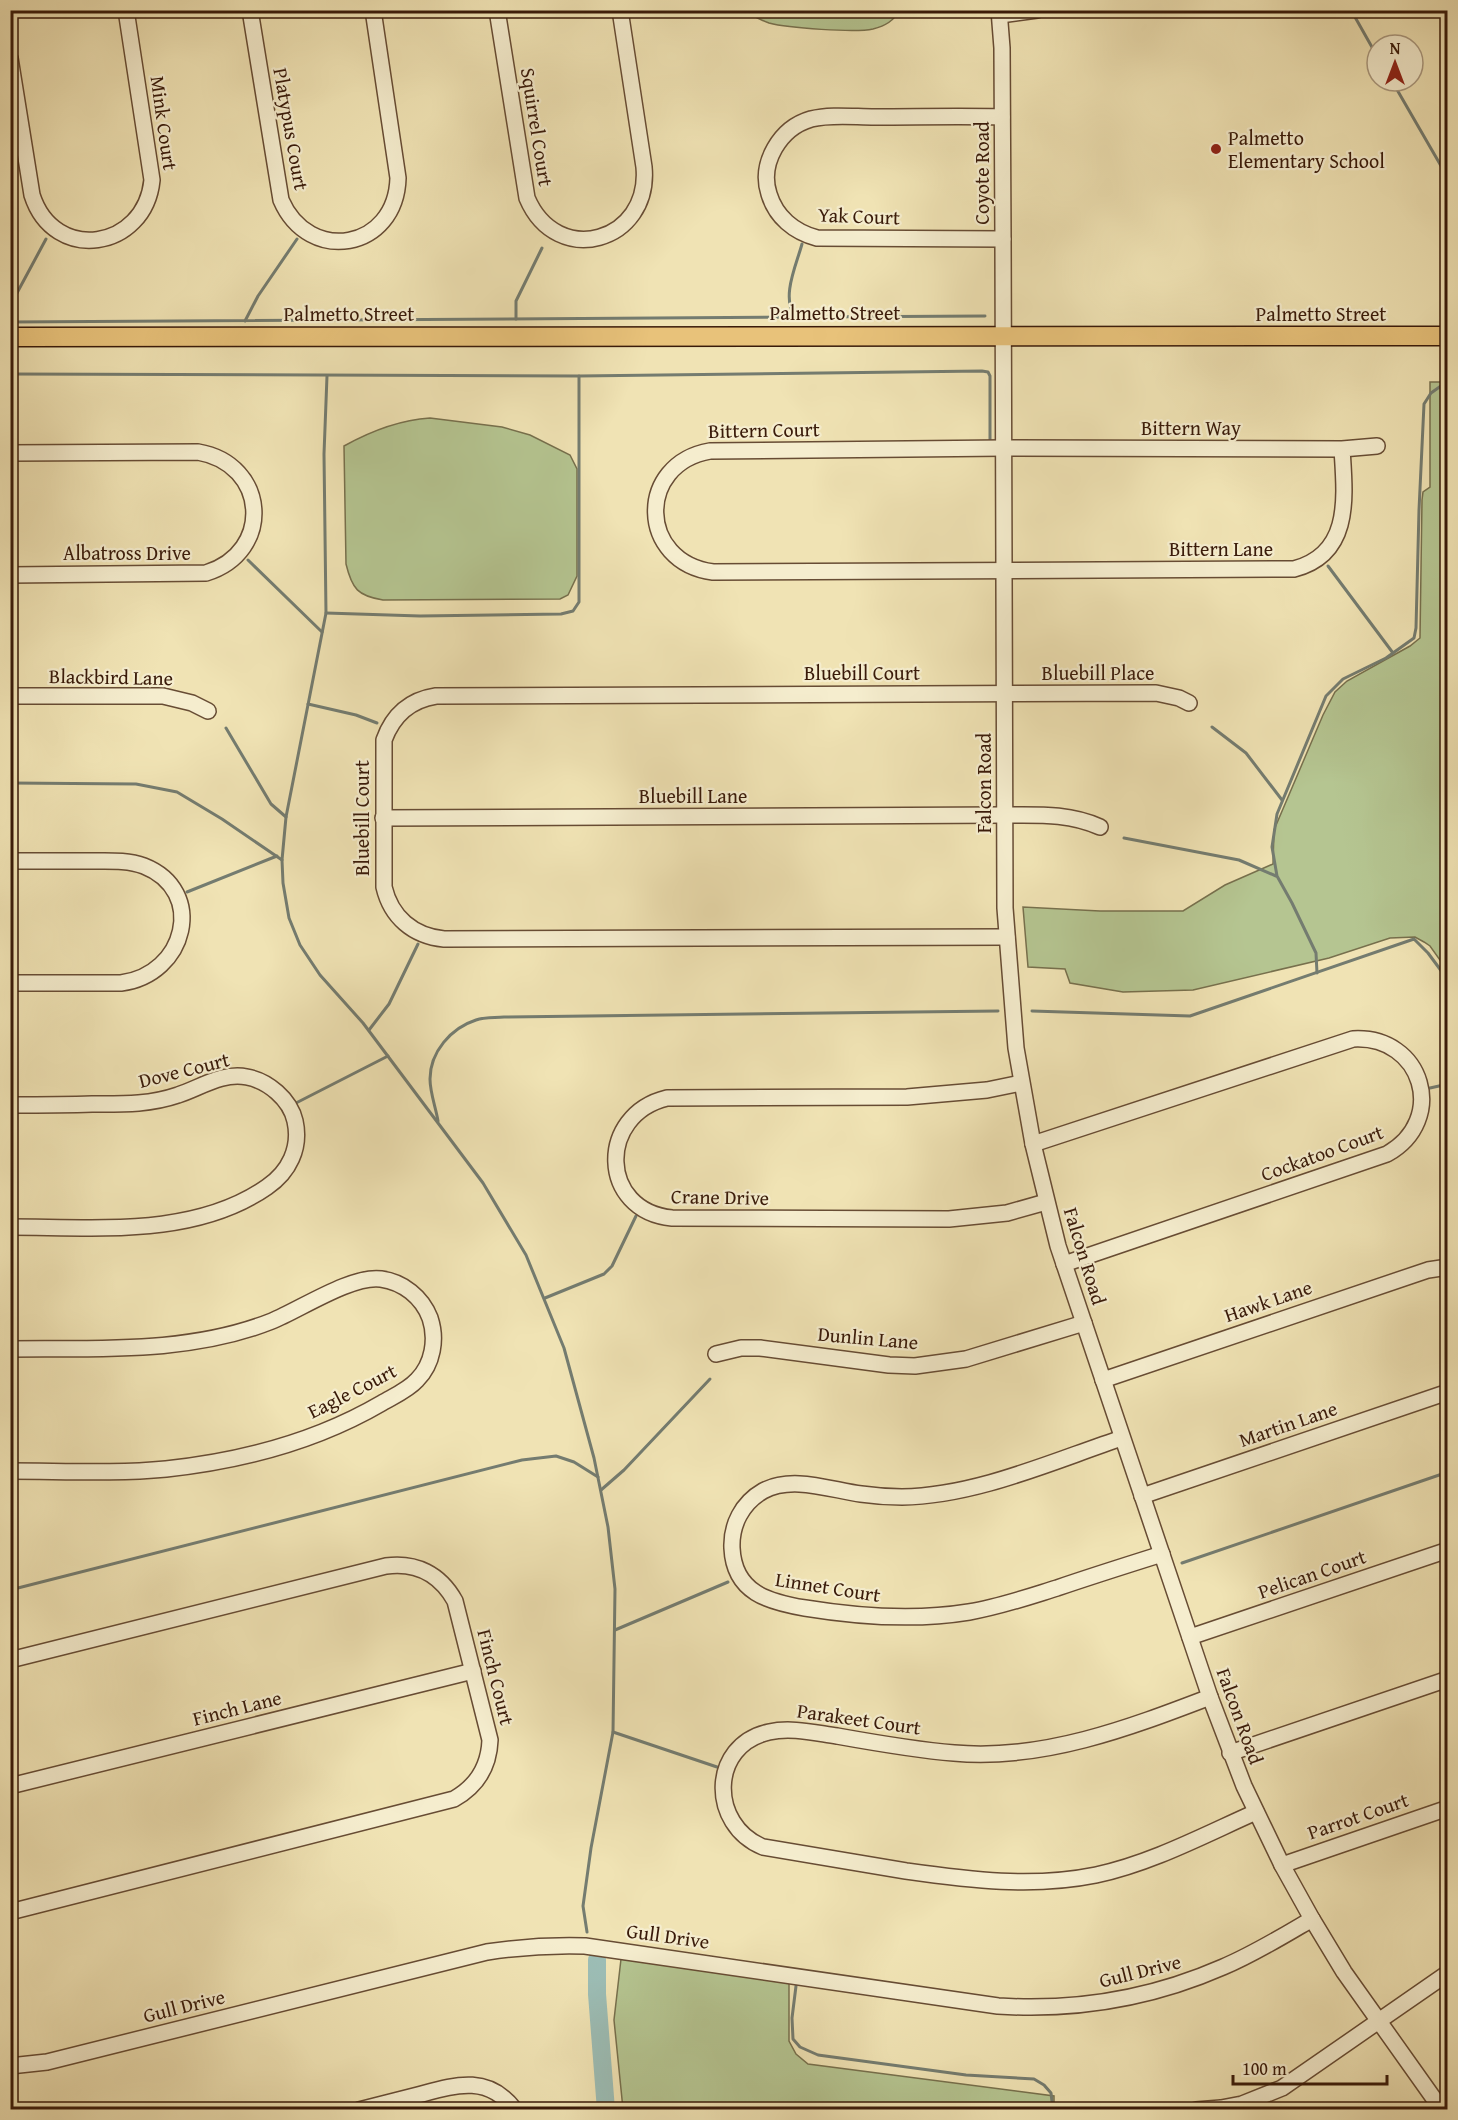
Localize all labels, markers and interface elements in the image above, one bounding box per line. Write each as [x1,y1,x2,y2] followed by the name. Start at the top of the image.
[1365,33,1425,93] north arrow
[1390,36,1401,60] text: N
[266,65,317,192] street label: Platypus Court
[514,66,561,188] street label: Squirrel Court
[144,74,185,172] street label: Mink Court
[967,121,996,225] street label: Coyote Road
[1228,123,1385,175] place label: Palmetto Elementary School
[1209,142,1223,156] marker: Palmetto Elementary School
[818,200,901,231] street label: Yak Court
[770,298,900,327] street label: Palmetto Street
[284,299,414,328] street label: Palmetto Street
[1256,299,1386,328] street label: Palmetto Street
[1141,413,1241,442] street label: Bittern Way
[708,414,820,445] street label: Bittern Court
[1169,534,1273,563] street label: Bittern Lane
[63,538,191,567] street label: Albatross Drive
[804,658,920,687] street label: Bluebill Court
[1042,658,1154,687] street label: Bluebill Place
[49,661,173,692] street label: Blackbird Lane
[969,732,998,833] street label: Falcon Road
[347,760,376,876] street label: Bluebill Court
[639,781,747,810] street label: Bluebill Lane
[136,1044,232,1095] street label: Dove Court
[1257,1117,1387,1188] street label: Cockatoo Court
[671,1181,769,1212] street label: Crane Drive
[1057,1204,1114,1308] street label: Falcon Road
[1220,1272,1316,1329] street label: Hawk Lane
[817,1319,920,1356] street label: Dunlin Lane
[302,1356,401,1425] street label: Eagle Court
[1235,1393,1341,1454] street label: Martin Lane
[1254,1541,1370,1606] street label: Pelican Court
[774,1564,883,1609] street label: Linnet Court
[471,1626,522,1728] street label: Finch Court
[1210,1664,1271,1768] street label: Falcon Road
[189,1682,284,1733] street label: Finch Lane
[795,1695,923,1742] street label: Parakeet Court
[1303,1785,1412,1846] street label: Parrot Court
[625,1915,711,1956] street label: Gull Drive
[1096,1946,1184,1995] street label: Gull Drive
[140,1981,228,2030] street label: Gull Drive
[1233,2048,1388,2086] scale bar
[1242,2055,1287,2082] text: 100 m

